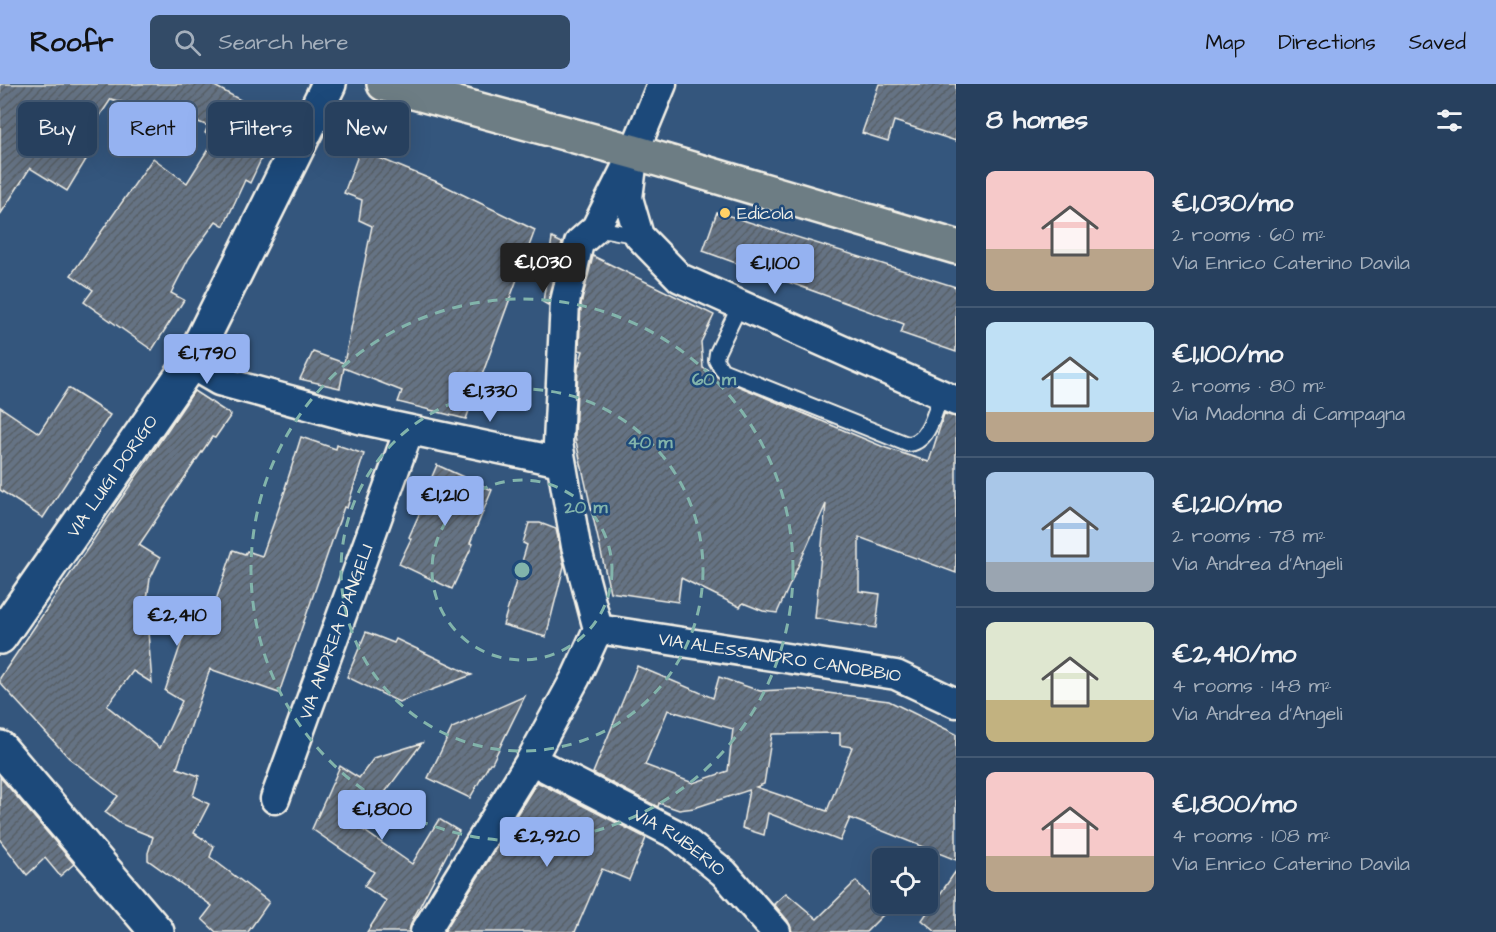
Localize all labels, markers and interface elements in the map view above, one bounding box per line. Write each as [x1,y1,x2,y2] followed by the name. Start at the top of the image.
[150,15,570,69] search box
[30,23,114,62] text: Roofr
[171,26,204,59] icon: search
[219,27,348,58] text: Search here
[1205,28,1245,57] text: Map
[1278,28,1376,57] text: Directions
[1409,28,1466,57] text: Saved
[18,102,97,156] chip: Buy
[109,102,196,156] chip: Rent
[208,102,313,156] chip: Filters
[325,102,409,156] chip: New
[986,102,1088,138] text: 8 homes
[1433,104,1466,137] icon: filters
[1172,185,1293,221] text: €1,030/mo
[1034,195,1106,267] icon: home
[737,201,793,226] place label: Edicola
[718,206,732,220] marker: Edicola
[1172,221,1326,249] text: 2 rooms · 60 m²
[494,243,592,294] pin: €1,030
[726,244,824,295] pin: €1,100
[514,248,572,276] text: €1,030
[750,249,800,277] text: €1,100
[1172,249,1410,277] text: Via Enrico Caterino Davila
[158,334,256,385] pin: €1,790
[1172,336,1283,372] text: €1,100/mo
[178,339,236,367] text: €1,790
[1034,346,1106,418] icon: home
[692,367,737,392] text: 60 m
[441,372,539,423] pin: €1,330
[1172,372,1326,400] text: 2 rooms · 80 m²
[463,377,517,405] text: €1,330
[1172,400,1405,428] text: Via Madonna di Campagna
[60,410,163,543] street label: VIA LUIGI DORIGO
[628,430,673,455] text: 40 m
[396,476,494,527] pin: €1,210
[421,481,469,509] text: €1,210
[1172,486,1282,522] text: €1,210/mo
[564,495,608,520] text: 20 m
[1034,496,1106,568] icon: home
[1172,522,1326,550] text: 2 rooms · 78 m²
[292,540,379,723] street label: VIA ANDREA D'ANGELI
[1172,550,1342,578] text: Via Andrea d'Angeli
[512,560,532,580] centre of rings
[128,596,226,647] pin: €2,410
[147,601,207,629] text: €2,410
[657,626,903,688] street label: VIA ALESSANDRO CANOBBIO
[1172,636,1296,672] text: €2,410/mo
[1034,646,1106,718] icon: home
[1172,672,1332,700] text: 4 rooms · 148 m²
[1172,700,1342,728] text: Via Andrea d'Angeli
[1172,786,1297,822] text: €1,800/mo
[333,790,431,841] pin: €1,800
[352,795,412,823] text: €1,800
[1034,796,1106,868] icon: home
[629,802,731,882] street label: VIA RUBERIO
[498,817,596,868] pin: €2,920
[514,822,580,850] text: €2,920
[1172,822,1331,850] text: 4 rooms · 108 m²
[872,848,938,914] map controls
[872,848,938,914] button: locate
[1172,850,1410,878] text: Via Enrico Caterino Davila

